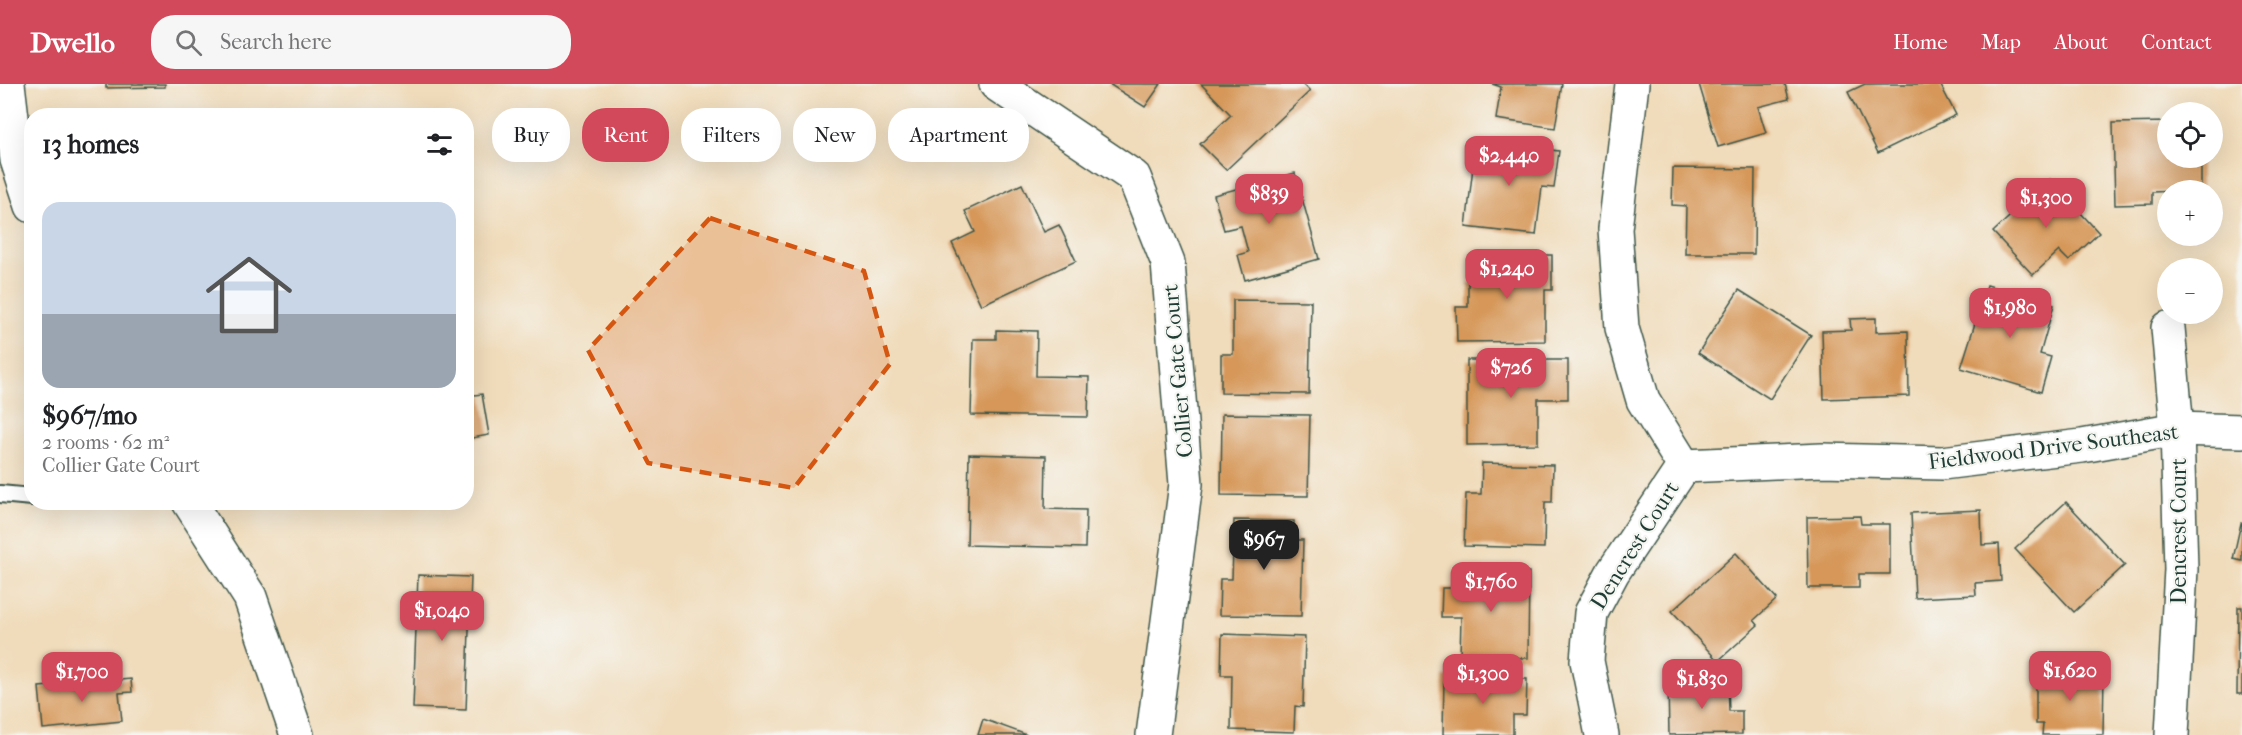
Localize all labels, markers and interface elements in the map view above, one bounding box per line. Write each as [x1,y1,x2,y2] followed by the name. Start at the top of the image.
[151,15,571,69] search box
[30,26,115,59] text: Dwello
[172,26,205,59] icon: search
[220,29,332,55] text: Search here
[1893,30,1948,54] text: Home
[1981,30,2021,54] text: Map
[2054,30,2108,54] text: About
[2141,30,2212,54] text: Contact
[2157,102,2223,324] map controls
[2157,102,2223,168] button: locate
[492,108,570,162] chip: Buy
[582,108,669,162] chip: Rent
[681,108,781,162] chip: Filters
[793,108,876,162] chip: New
[888,108,1029,162] chip: Apartment
[423,128,456,161] icon: filters
[42,129,139,160] text: 13 homes
[1460,136,1558,187] pin: $2,440
[1479,144,1539,167] text: $2,440
[1233,174,1305,225] pin: $839
[1997,178,2095,229] pin: $1,300
[2157,180,2223,246] button: +
[1249,182,1289,205] text: $839
[2020,186,2072,209] text: $1,300
[195,241,303,349] icon: home
[1458,249,1556,300] pin: $1,240
[1479,257,1535,280] text: $1,240
[2157,258,2223,324] button: −
[1157,283,1199,459] street label: Collier Gate Court
[1961,288,2059,339] pin: $1,980
[1983,296,2037,319] text: $1,980
[1475,348,1547,399] pin: $726
[1490,356,1532,379] text: $726
[42,400,137,431] text: $967/mo
[1927,419,2180,475] street label: Fieldwood Drive Southeast
[42,431,169,454] text: 2 rooms · 62 m²
[42,454,200,477] text: Collier Gate Court
[2166,458,2192,604] street label: Dencrest Court
[1585,476,1685,614] street label: Dencrest Court
[1228,520,1300,571] pin: $967
[1243,528,1285,551] text: $967
[1442,562,1540,613] pin: $1,760
[1465,570,1517,593] text: $1,760
[393,591,491,642] pin: $1,040
[414,599,470,622] text: $1,040
[2021,651,2119,702] pin: $1,620
[33,652,131,703] pin: $1,700
[1434,654,1532,705] pin: $1,300
[1653,659,1751,710] pin: $1,830
[2043,659,2097,682] text: $1,620
[56,660,108,683] text: $1,700
[1457,662,1509,685] text: $1,300
[1676,667,1728,690] text: $1,830

